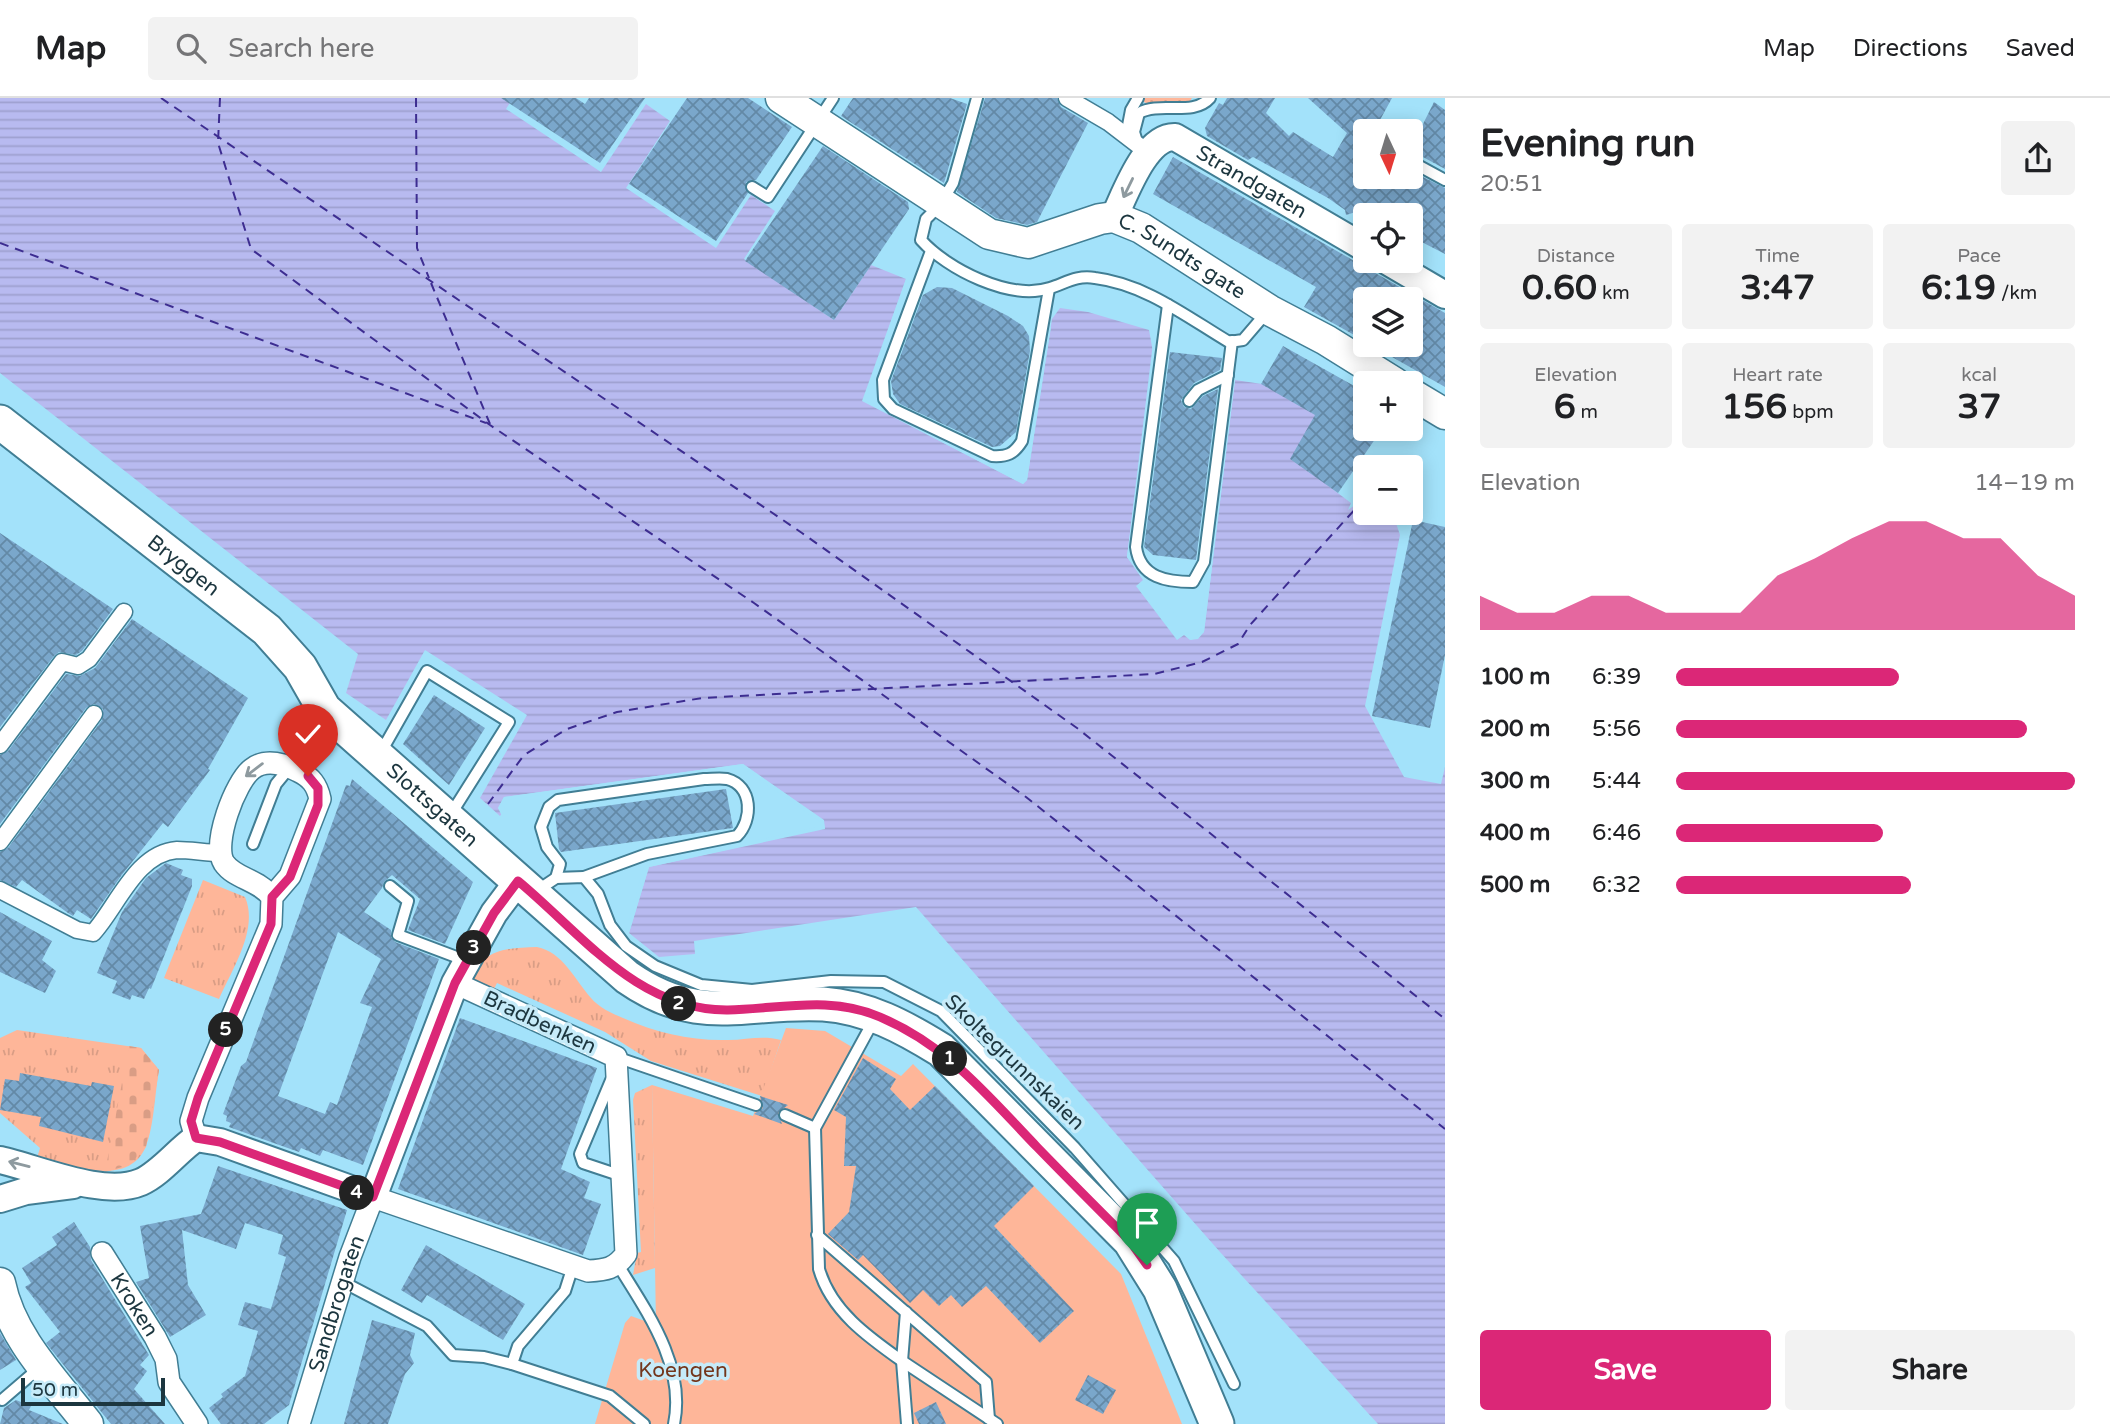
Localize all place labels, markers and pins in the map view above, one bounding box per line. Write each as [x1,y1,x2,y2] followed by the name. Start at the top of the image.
[278,704,338,776] pin
[456,930,491,966] pin: 3
[662,986,696,1021] pin: 2
[208,1012,244,1048] pin: 5
[932,1042,968,1076] pin: 1
[340,1176,374,1210] pin: 4
[1117,1193,1177,1265] pin

